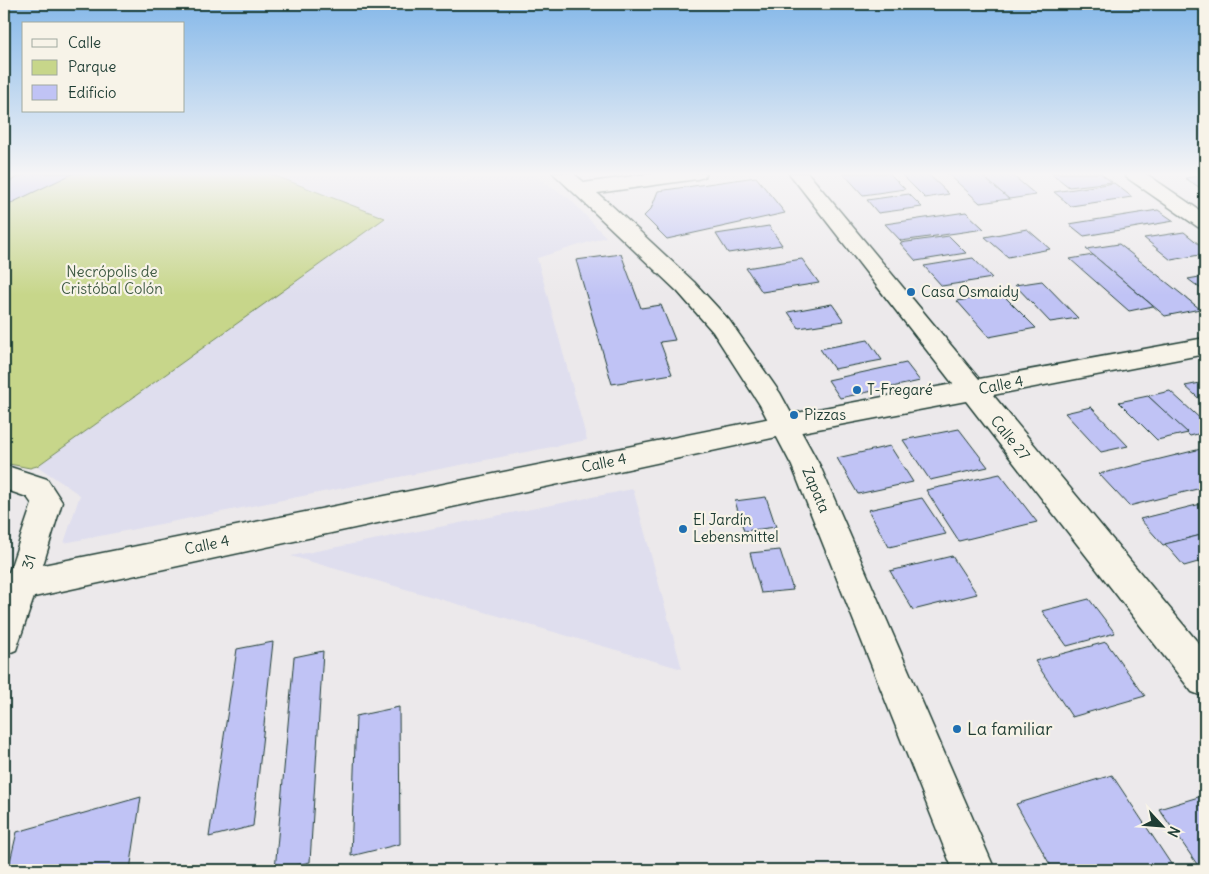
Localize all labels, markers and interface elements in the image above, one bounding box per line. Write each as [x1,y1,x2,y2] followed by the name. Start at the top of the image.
[22,22,185,112] legend
[68,33,101,52] text: Calle
[68,57,116,76] text: Parque
[68,83,116,102] text: Edificio
[61,262,163,298] park label: Necrópolis de Cristóbal Colón
[921,282,1019,301] place label: Casa Osmaidy
[905,286,917,298] marker: Casa Osmaidy
[977,371,1025,398] street label: Calle 4
[867,380,933,399] place label: T-Fregaré
[851,384,863,396] marker: T-Fregaré
[804,405,846,424] place label: Pizzas
[788,409,800,421] marker: Pizzas
[987,411,1034,464] street label: Calle 27
[580,448,628,477] street label: Calle 4
[798,464,835,516] street label: Zapata
[693,510,779,546] place label: El Jardín Lebensmittel
[677,523,689,535] marker: El Jardín Lebensmittel
[183,530,231,559] street label: Calle 4
[17,552,40,571] street label: 31
[967,717,1053,740] place label: La familiar
[951,723,963,735] marker: La familiar
[1136,802,1186,852] north arrow
[1163,823,1184,840] text: N

